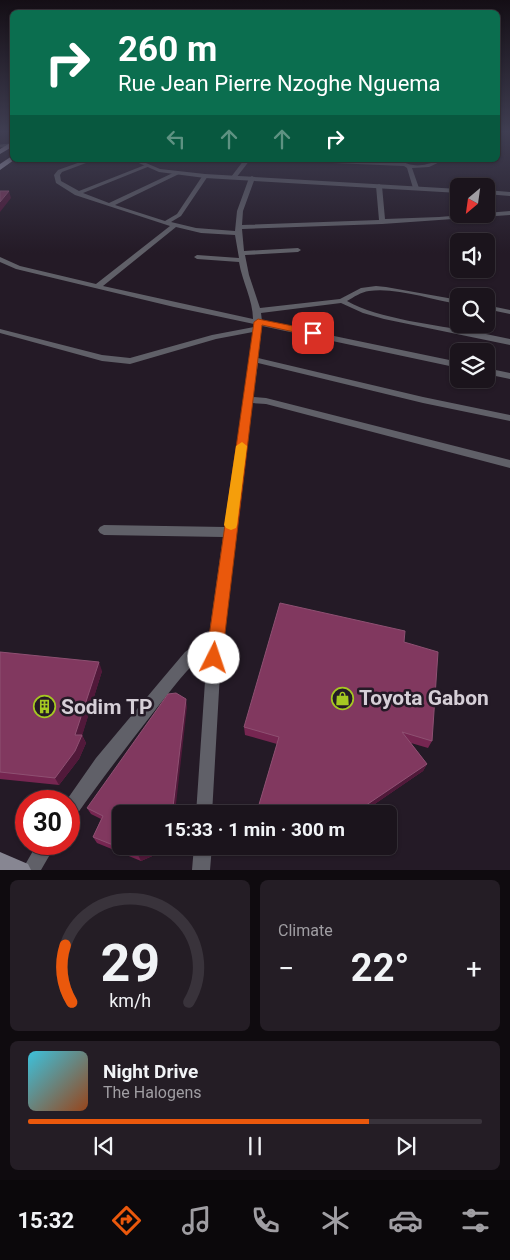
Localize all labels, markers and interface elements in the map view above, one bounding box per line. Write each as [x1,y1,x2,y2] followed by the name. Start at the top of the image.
[118,29,217,70] text: 260 m
[35,30,100,95] icon: right
[118,71,441,96] text: Rue Jean Pierre Nzoghe Nguema
[162,125,190,153] icon: left
[215,125,243,153] icon: ahead
[268,125,296,153] icon: ahead
[321,125,349,153] icon: right
[450,178,495,222] north arrow
[450,178,495,388] map controls
[450,233,495,278] button: sound
[450,288,495,333] button: search
[292,312,334,354] pin
[299,319,327,347] icon: arrive
[450,343,495,388] button: layers
[187,631,239,683] position arrow
[331,686,355,710] shop icon: Toyota Gabon
[359,686,489,710] place label: Toyota Gabon
[33,695,57,719] building icon: Sodim TP
[61,695,153,719] place label: Sodim TP
[15,790,80,855] speed limit sign: 30
[164,818,345,841] text: 15:33 · 1 min · 300 m
[278,921,333,940] text: Climate
[100,933,160,994] text: 29
[351,946,409,990] text: 22°
[278,952,294,985] text: −
[466,952,482,985] text: +
[109,990,151,1011] text: km/h
[103,1060,198,1083] text: Night Drive
[103,1083,202,1102] text: The Halogens
[90,1132,118,1160] icon: previous
[241,1132,269,1160] icon: pause
[392,1132,420,1160] icon: next
[109,1203,144,1238] icon: directions
[179,1203,214,1238] icon: music
[248,1203,283,1238] icon: phone
[318,1203,353,1238] icon: climate
[388,1203,423,1238] icon: car
[458,1203,493,1238] icon: filters
[17,1208,74,1233] text: 15:32

